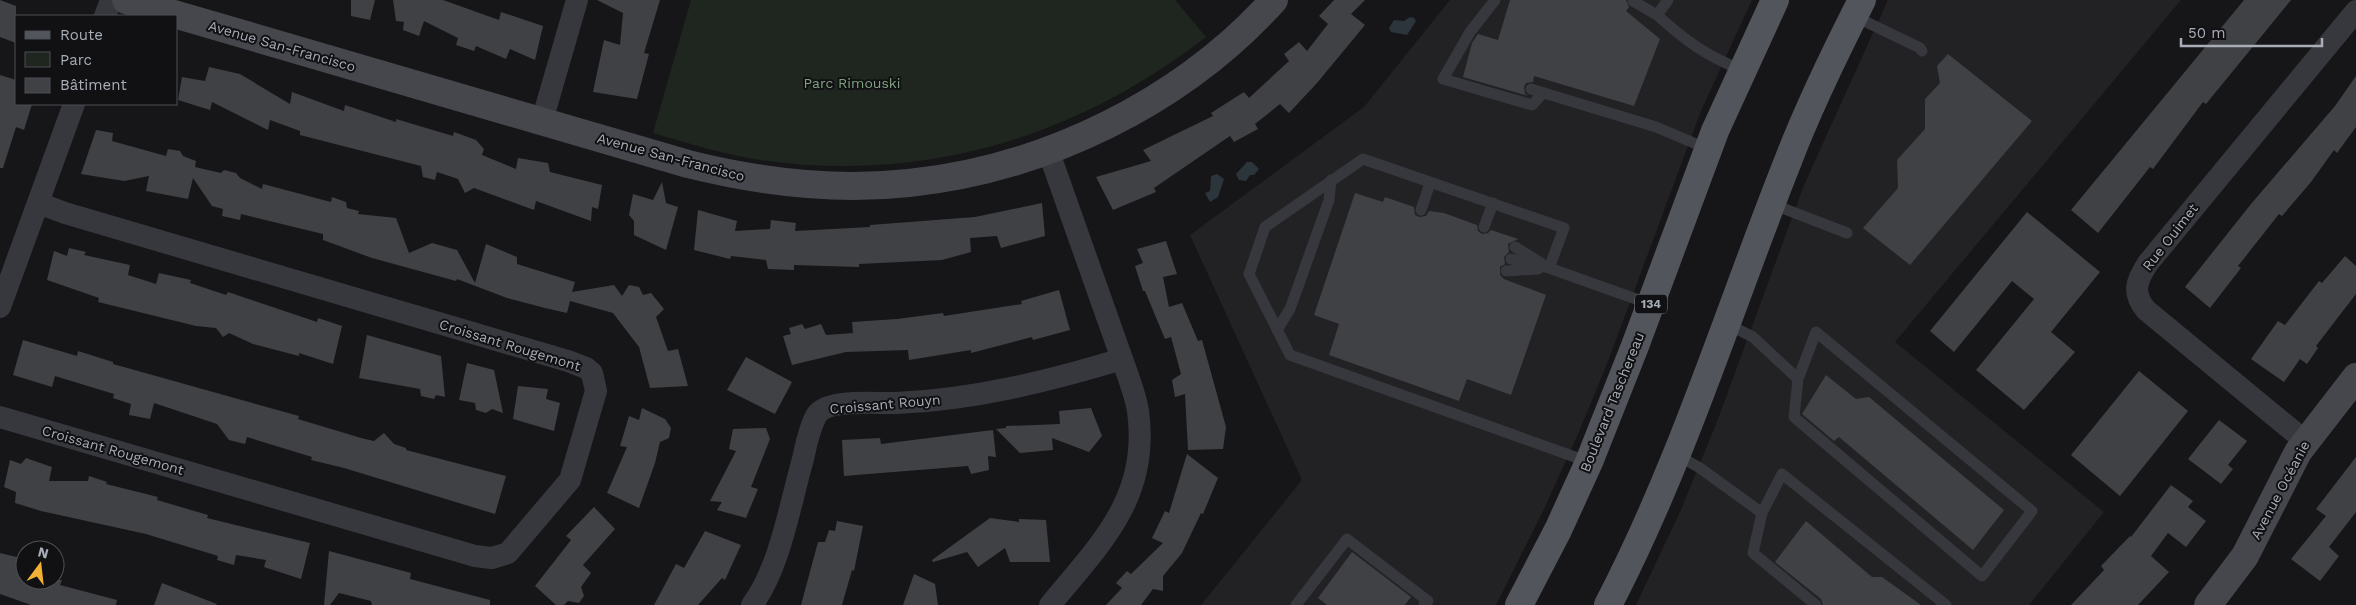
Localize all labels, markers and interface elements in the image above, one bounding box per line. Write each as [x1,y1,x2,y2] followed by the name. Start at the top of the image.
[15,15,178,105] legend
[2181,15,2322,47] scale bar
[207,17,357,75] street label: Avenue San-Francisco
[2188,24,2225,42] text: 50 m
[60,26,103,44] text: Route
[60,51,92,69] text: Parc
[804,75,900,91] park label: Parc Rimouski
[60,76,127,94] text: Bâtiment
[595,130,747,184] street label: Avenue San-Francisco
[2139,200,2201,274] street label: Rue Ouimet
[1635,294,1667,314] road number: 134
[437,316,583,374] street label: Croissant Rougemont
[1577,330,1647,474] street label: Boulevard Taschereau
[829,391,941,417] street label: Croissant Rouyn
[40,422,186,478] street label: Croissant Rougemont
[2247,438,2313,542] street label: Avenue Océanie
[15,540,65,590] north arrow
[36,543,50,562] text: N

